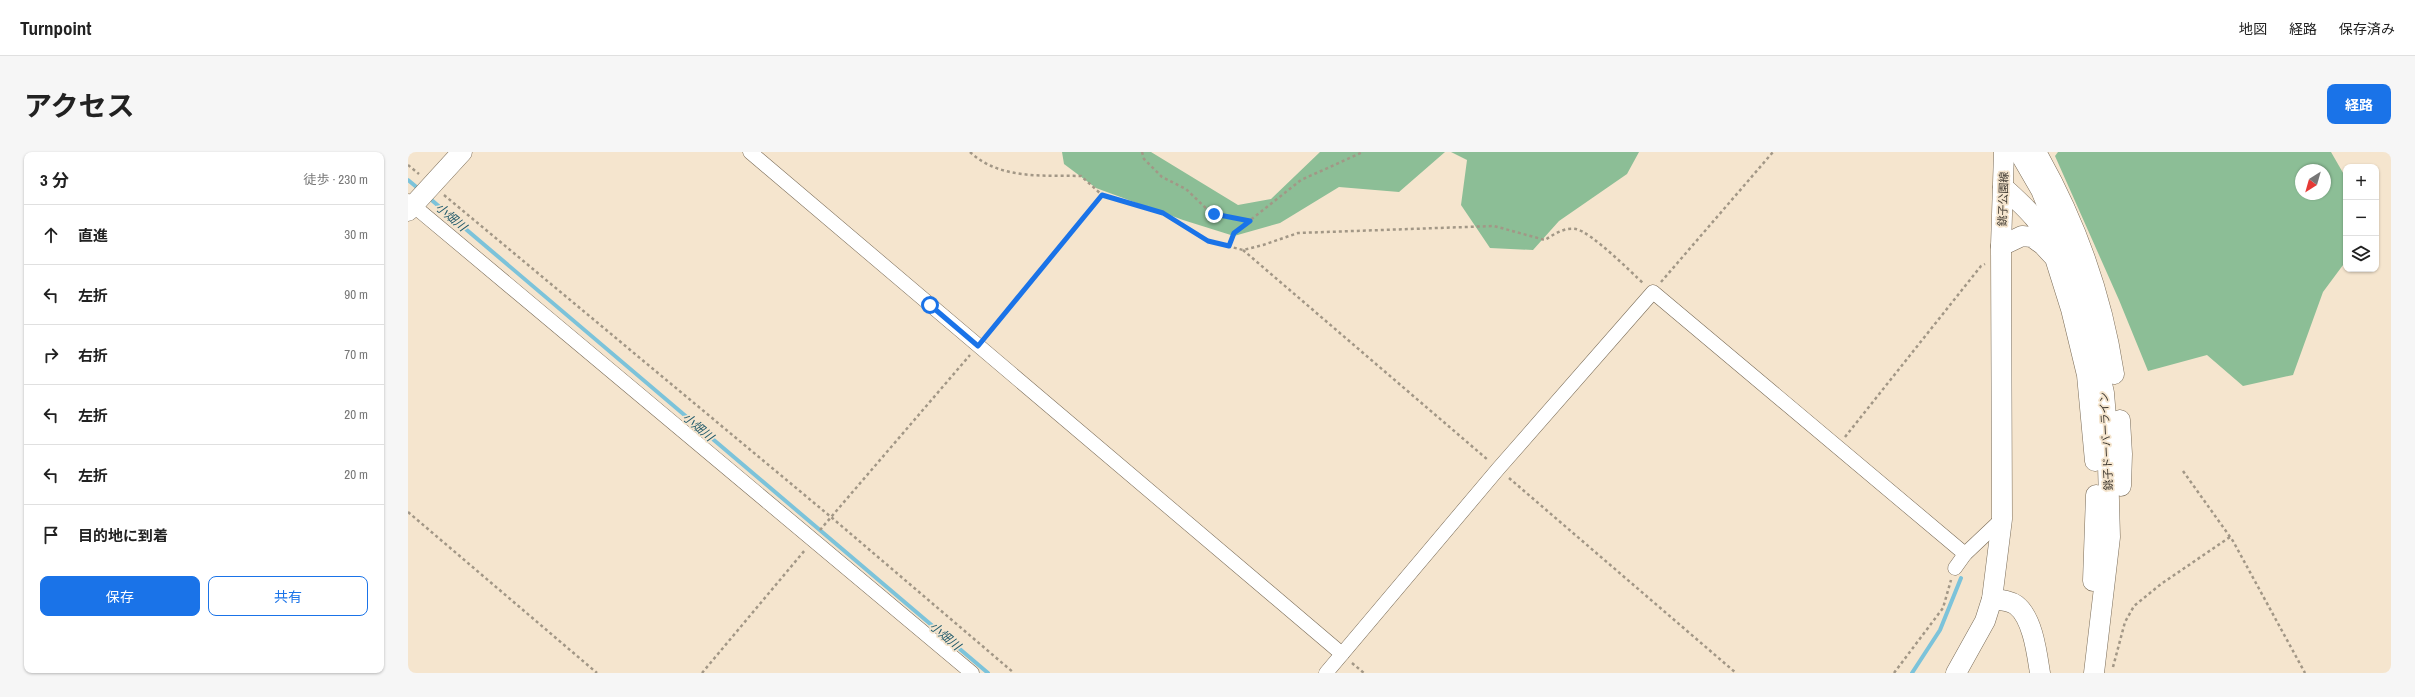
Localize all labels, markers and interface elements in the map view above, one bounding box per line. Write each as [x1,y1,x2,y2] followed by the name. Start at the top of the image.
[20,15,92,41] text: Turnpoint
[2239,20,2267,38] text: 地図
[2289,20,2317,38] text: 経路
[2339,20,2395,38] text: 保存済み
[2327,84,2391,124] button: 経路
[24,87,135,125] text: アクセス
[2295,164,2331,200] north arrow
[2343,164,2379,272] map controls
[2343,164,2379,200] button: +
[40,168,69,191] text: 3 分
[303,171,368,188] text: 徒歩 · 230 m
[1995,171,2011,227] street label: 銚子公園線
[432,199,471,236] water label: 小畑川
[2343,200,2379,236] button: −
[1205,205,1223,223] route end
[40,224,62,246] icon: ahead
[78,225,108,246] text: 直進
[344,226,368,243] text: 30 m
[2343,236,2379,272] button: layers
[40,284,62,306] icon: left
[78,285,108,306] text: 左折
[344,286,368,303] text: 90 m
[921,296,939,314] route start
[40,344,62,366] icon: right
[78,345,108,366] text: 右折
[344,346,368,363] text: 70 m
[2096,391,2116,491] street label: 銚子ドーバーライン
[40,404,62,426] icon: left
[78,405,108,426] text: 左折
[344,406,368,423] text: 20 m
[679,409,718,446] water label: 小畑川
[40,464,62,486] icon: left
[78,465,108,486] text: 左折
[344,466,368,483] text: 20 m
[40,524,62,546] icon: arrive
[78,525,168,546] text: 目的地に到着
[40,576,200,616] button: 保存
[208,576,368,616] button: 共有
[926,618,965,655] water label: 小畑川

